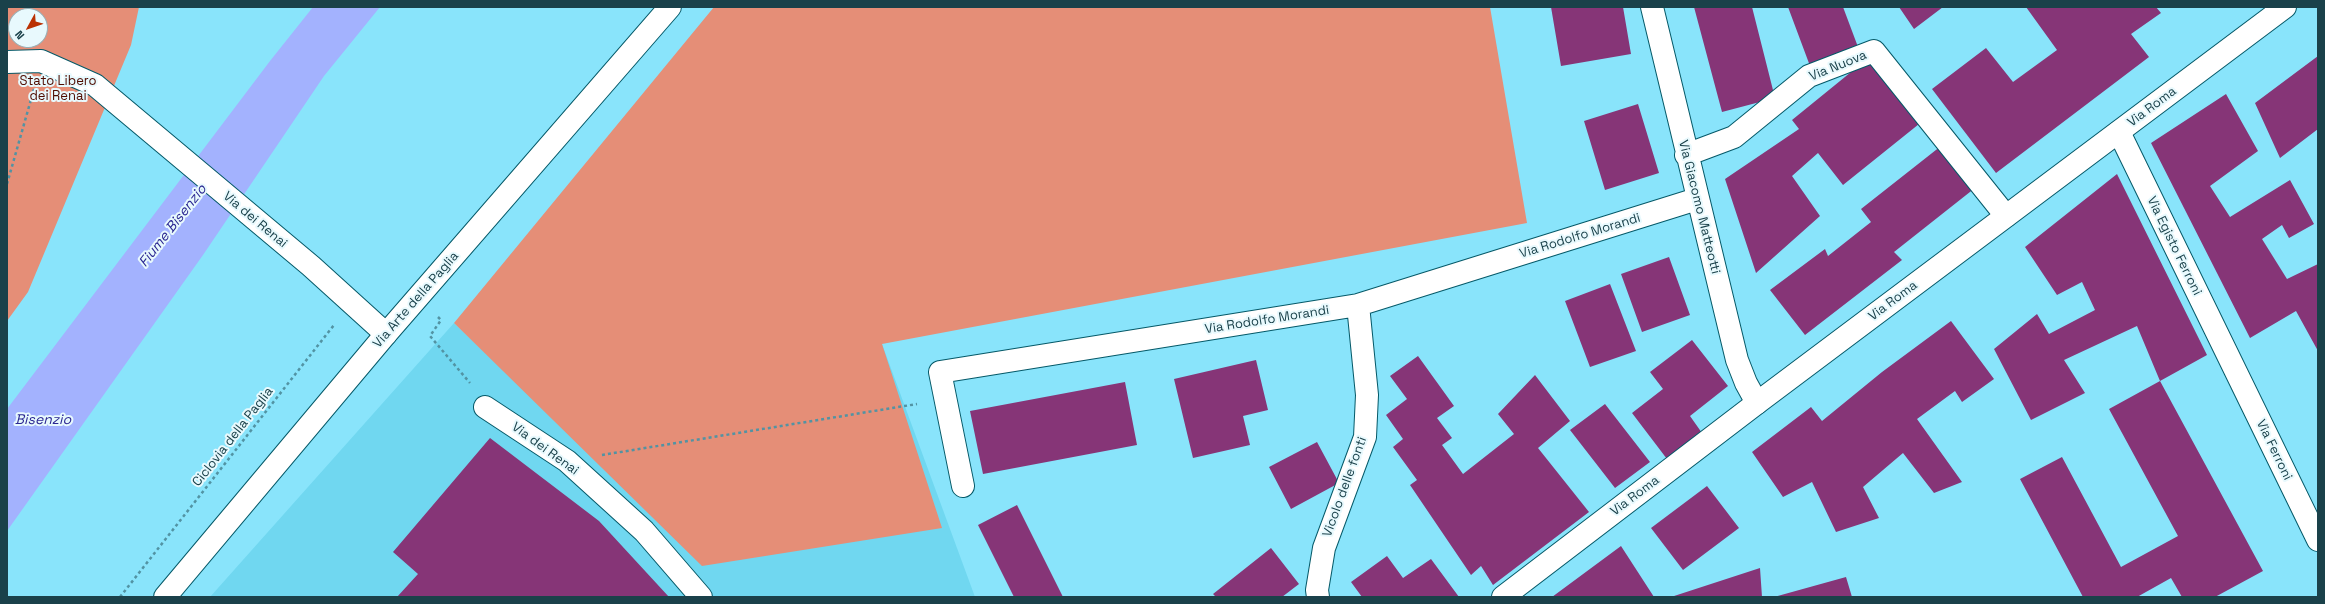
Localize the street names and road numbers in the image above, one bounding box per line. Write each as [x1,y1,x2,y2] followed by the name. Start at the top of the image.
[1807,47,1869,85] street label: Via Nuova
[2125,84,2179,130] street label: Via Roma
[1675,138,1723,276] street label: Via Giacomo Matteotti
[220,189,290,251] street label: Via dei Renai
[2143,194,2205,298] street label: Via Egisto Ferroni
[1518,210,1642,262] street label: Via Rodolfo Morandi
[370,249,462,351] street label: Via Arte della Paglia
[1866,278,1920,324] street label: Via Roma
[1204,302,1330,338] street label: Via Rodolfo Morandi
[189,384,277,490] street label: Ciclovia della Paglia
[2253,417,2295,483] street label: Via Ferroni
[508,419,582,479] street label: Via dei Renai
[1320,435,1370,539] street label: Vicolo delle fonti
[1608,473,1662,519] street label: Via Roma

